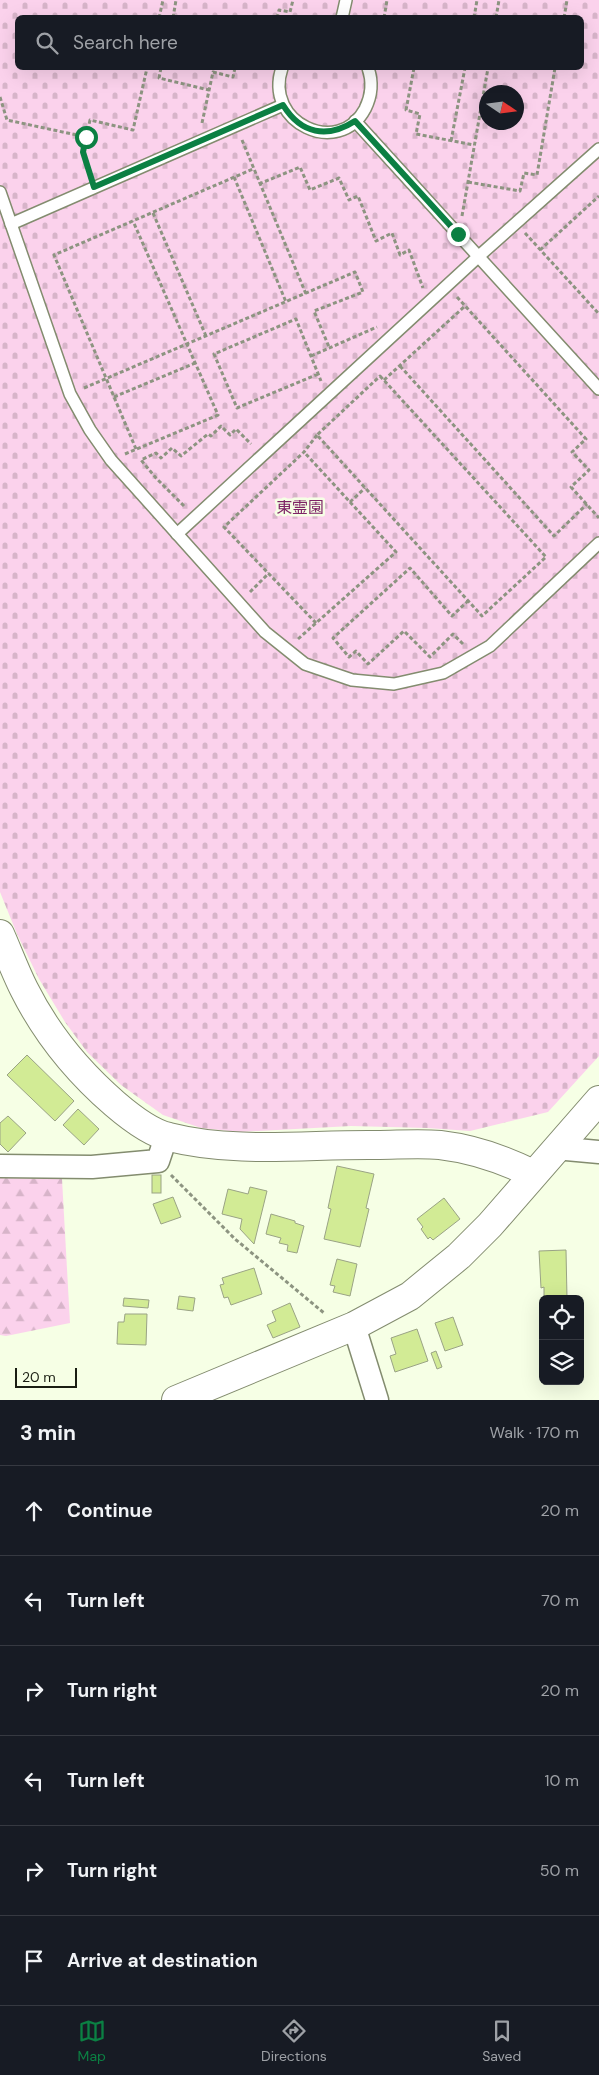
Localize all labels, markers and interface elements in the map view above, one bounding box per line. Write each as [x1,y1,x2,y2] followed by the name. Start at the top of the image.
[15,15,584,70] search box
[33,29,61,57] icon: search
[73,30,178,55] text: Search here
[479,85,524,130] north arrow
[75,126,98,149] route start
[447,223,470,246] route end
[276,497,324,518] park label: 東霊園
[539,1295,584,1385] map controls
[539,1295,584,1340] button: locate
[539,1340,584,1385] button: layers
[15,1365,78,1388] scale bar
[22,1368,56,1386] text: 20 m
[20,1419,76,1447] text: 3 min
[490,1422,579,1443] text: Walk · 170 m
[20,1497,48,1525] icon: ahead
[67,1498,153,1523] text: Continue
[540,1500,579,1521] text: 20 m
[20,1587,48,1615] icon: left
[67,1588,145,1613] text: Turn left
[541,1590,579,1611] text: 70 m
[20,1677,48,1705] icon: right
[67,1678,157,1703] text: Turn right
[540,1680,579,1701] text: 20 m
[20,1767,48,1795] icon: left
[67,1768,145,1793] text: Turn left
[545,1770,579,1791] text: 10 m
[20,1857,48,1885] icon: right
[67,1858,157,1883] text: Turn right
[540,1860,579,1881] text: 50 m
[20,1947,48,1975] icon: arrive
[67,1948,258,1973] text: Arrive at destination
[78,2017,106,2065] tab: Map
[261,2017,327,2065] tab: Directions
[482,2017,521,2065] tab: Saved

